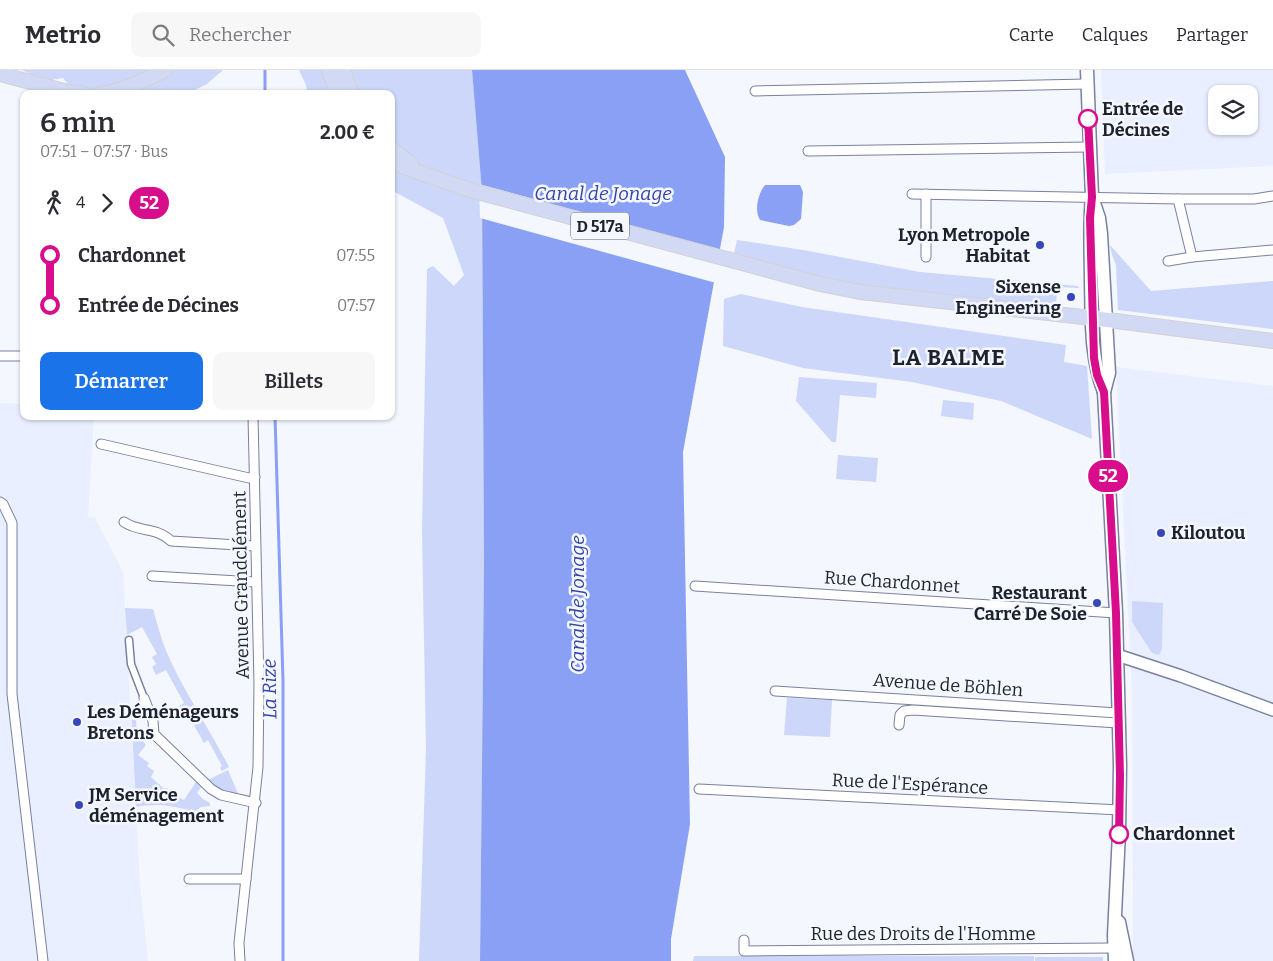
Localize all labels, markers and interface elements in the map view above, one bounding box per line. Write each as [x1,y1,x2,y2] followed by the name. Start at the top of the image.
[131,12,481,57] search box
[25,21,101,49] text: Metrio
[149,21,177,49] icon: search
[189,23,291,46] text: Rechercher
[1009,24,1054,46] text: Carte
[1082,24,1148,46] text: Calques
[1176,24,1248,46] text: Partager
[1208,85,1258,135] map controls
[1208,85,1258,135] button: layers
[1102,98,1184,141] place label: Entrée de Décines
[40,106,115,139] text: 6 min
[1078,109,1098,129] marker: Entrée de Décines
[320,121,375,144] text: 2.00 €
[40,142,168,161] text: 07:51 – 07:57 · Bus
[534,182,672,205] water label: Canal de Jonage
[40,189,68,217] icon: walk
[93,189,121,217] icon: forward
[139,192,159,214] text: 52
[76,193,85,212] text: 4
[571,212,629,240] road number: D 517a
[898,224,1030,267] place label: Lyon Metropole Habitat
[1034,239,1046,251] marker: Lyon Metropole Habitat
[78,244,186,267] text: Chardonnet
[336,246,375,265] text: 07:55
[955,276,1062,319] place label: Sixense Engineering
[1065,291,1077,303] marker: Sixense Engineering
[78,294,239,317] text: Entrée de Décines
[337,296,375,315] text: 07:57
[892,344,1006,371] district label: LA BALME
[40,352,203,410] button: Démarrer
[213,352,375,410] button: Billets
[1086,460,1130,492] line badge: 52
[1098,465,1118,487] text: 52
[228,490,254,679] street label: Avenue Grandclément
[1171,522,1246,544] place label: Kiloutou
[1155,527,1167,539] marker: Kiloutou
[566,535,589,673] water label: Canal de Jonage
[823,566,961,598] street label: Rue Chardonnet
[974,582,1087,625] place label: Restaurant Carré De Soie
[1091,597,1103,609] marker: Restaurant Carré De Soie
[257,658,282,719] water label: La Rize
[872,669,1024,701] street label: Avenue de Böhlen
[87,701,239,744] place label: Les Déménageurs Bretons
[71,716,83,728] marker: Les Déménageurs Bretons
[831,769,989,799] street label: Rue de l'Espérance
[88,784,224,827] place label: JM Service déménagement
[73,799,85,811] marker: JM Service déménagement
[1133,823,1235,845] place label: Chardonnet
[1109,824,1129,844] marker: Chardonnet
[811,923,1036,945] street label: Rue des Droits de l'Homme

